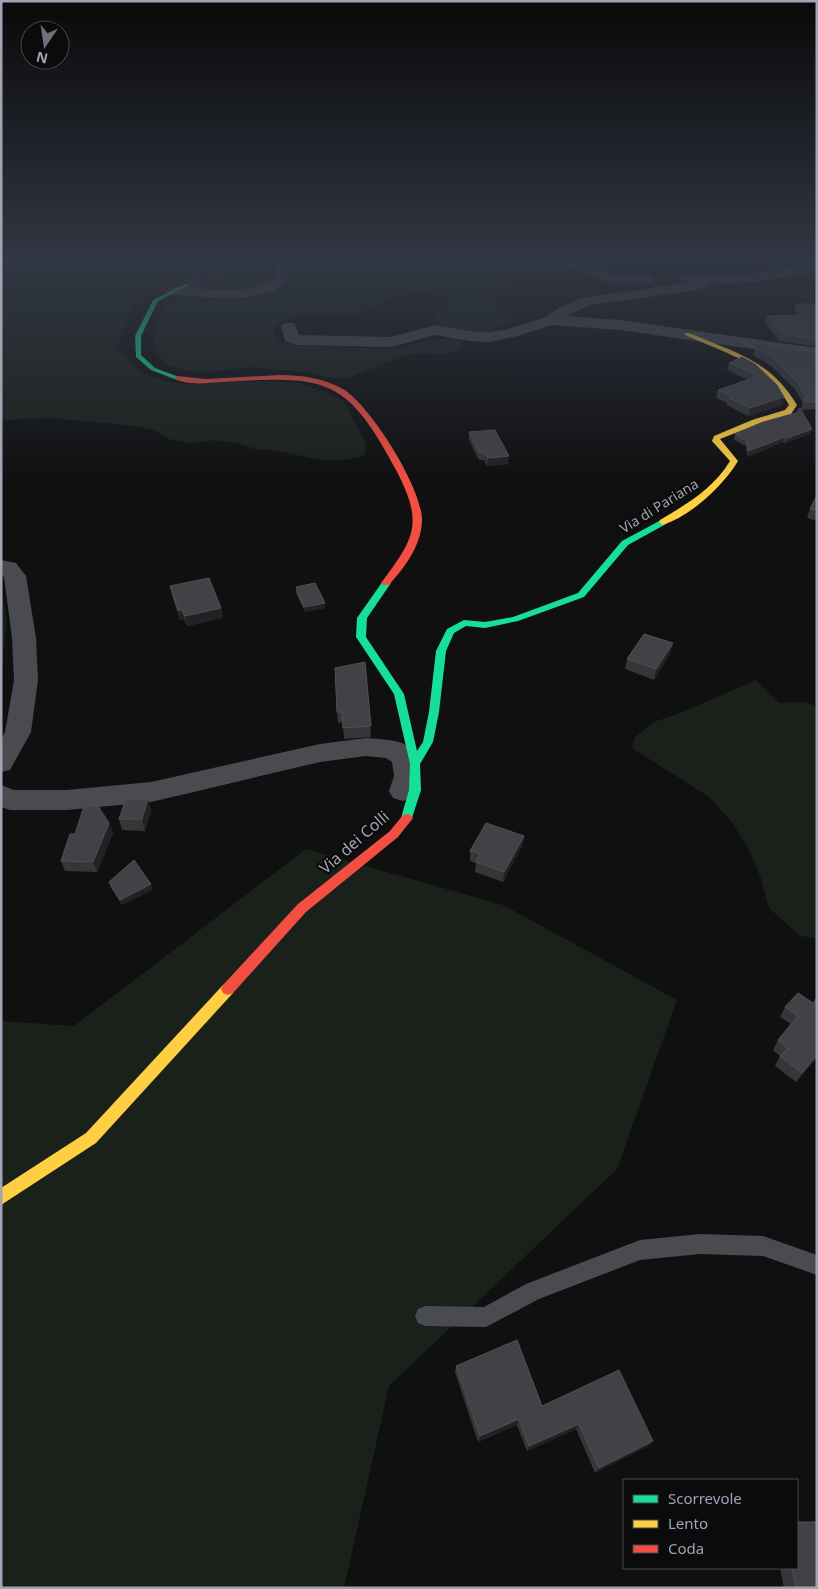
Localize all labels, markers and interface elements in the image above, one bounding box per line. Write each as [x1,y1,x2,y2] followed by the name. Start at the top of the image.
[20,20,70,70] north arrow
[34,48,50,69] text: N
[616,474,702,537] street label: Via di Pariana
[314,805,394,879] street label: Via dei Colli
[623,1479,798,1569] legend
[668,1488,742,1508] text: Scorrevole
[668,1513,708,1533] text: Lento
[668,1538,704,1558] text: Coda

